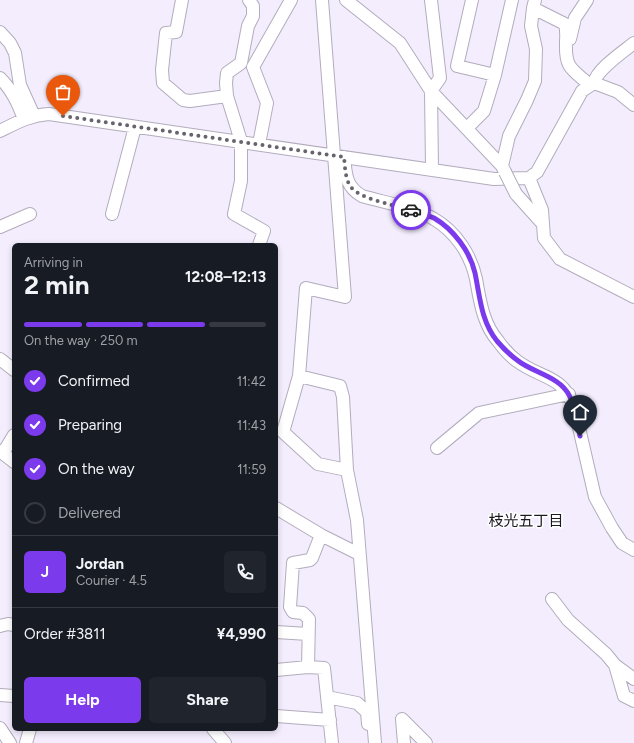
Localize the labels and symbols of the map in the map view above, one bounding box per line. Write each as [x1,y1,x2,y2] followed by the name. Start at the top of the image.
[46,75,80,116] pin
[391,190,431,230] courier
[563,395,597,436] pin
[488,512,564,530] district label: 枝光五丁目

